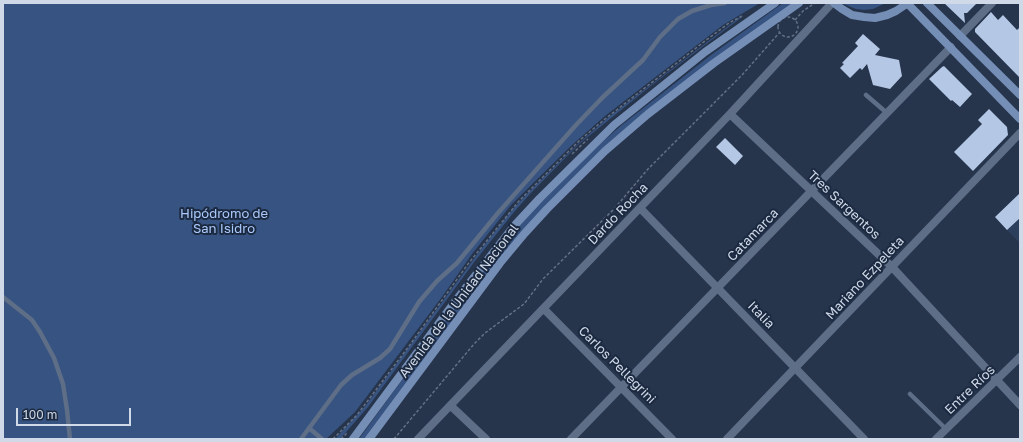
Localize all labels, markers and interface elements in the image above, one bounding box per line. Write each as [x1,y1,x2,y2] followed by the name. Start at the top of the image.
[805,167,883,243] street label: Tres Sargentos
[585,180,651,248] street label: Dardo Rocha
[180,206,268,237] park label: Hipódromo de San Isidro
[724,206,782,264] street label: Catamarca
[396,221,522,381] street label: Avenida de la Unidad Nacional
[823,233,907,323] street label: Mariano Ezpeleta
[744,298,778,332] street label: Italia
[575,323,659,407] street label: Carlos Pellegrini
[942,362,998,418] street label: Entre Ríos
[18,400,133,426] scale bar
[23,407,57,422] text: 100 m

